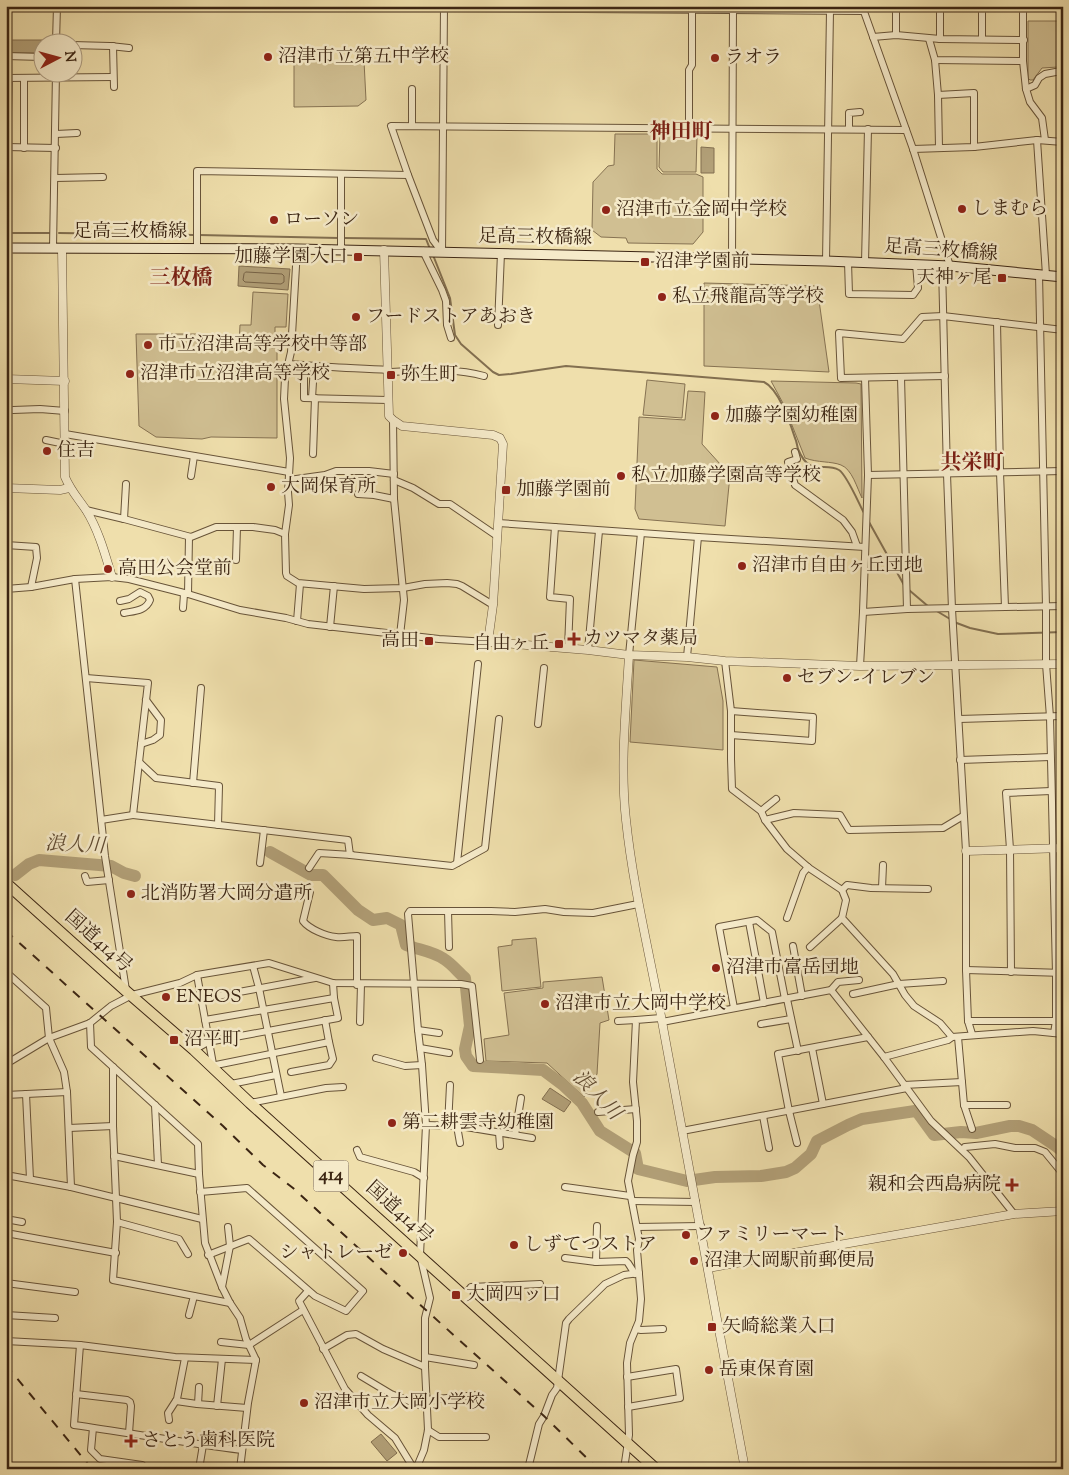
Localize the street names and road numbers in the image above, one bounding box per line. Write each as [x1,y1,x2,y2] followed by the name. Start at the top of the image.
[73,219,187,246] street label: 足高三枚橋線
[478,224,592,252] street label: 足高三枚橋線
[883,234,999,268] street label: 足高三枚橋線
[58,904,138,980] street label: 国道414号
[314,1160,348,1192] road number: 414
[359,1175,439,1251] street label: 国道414号

